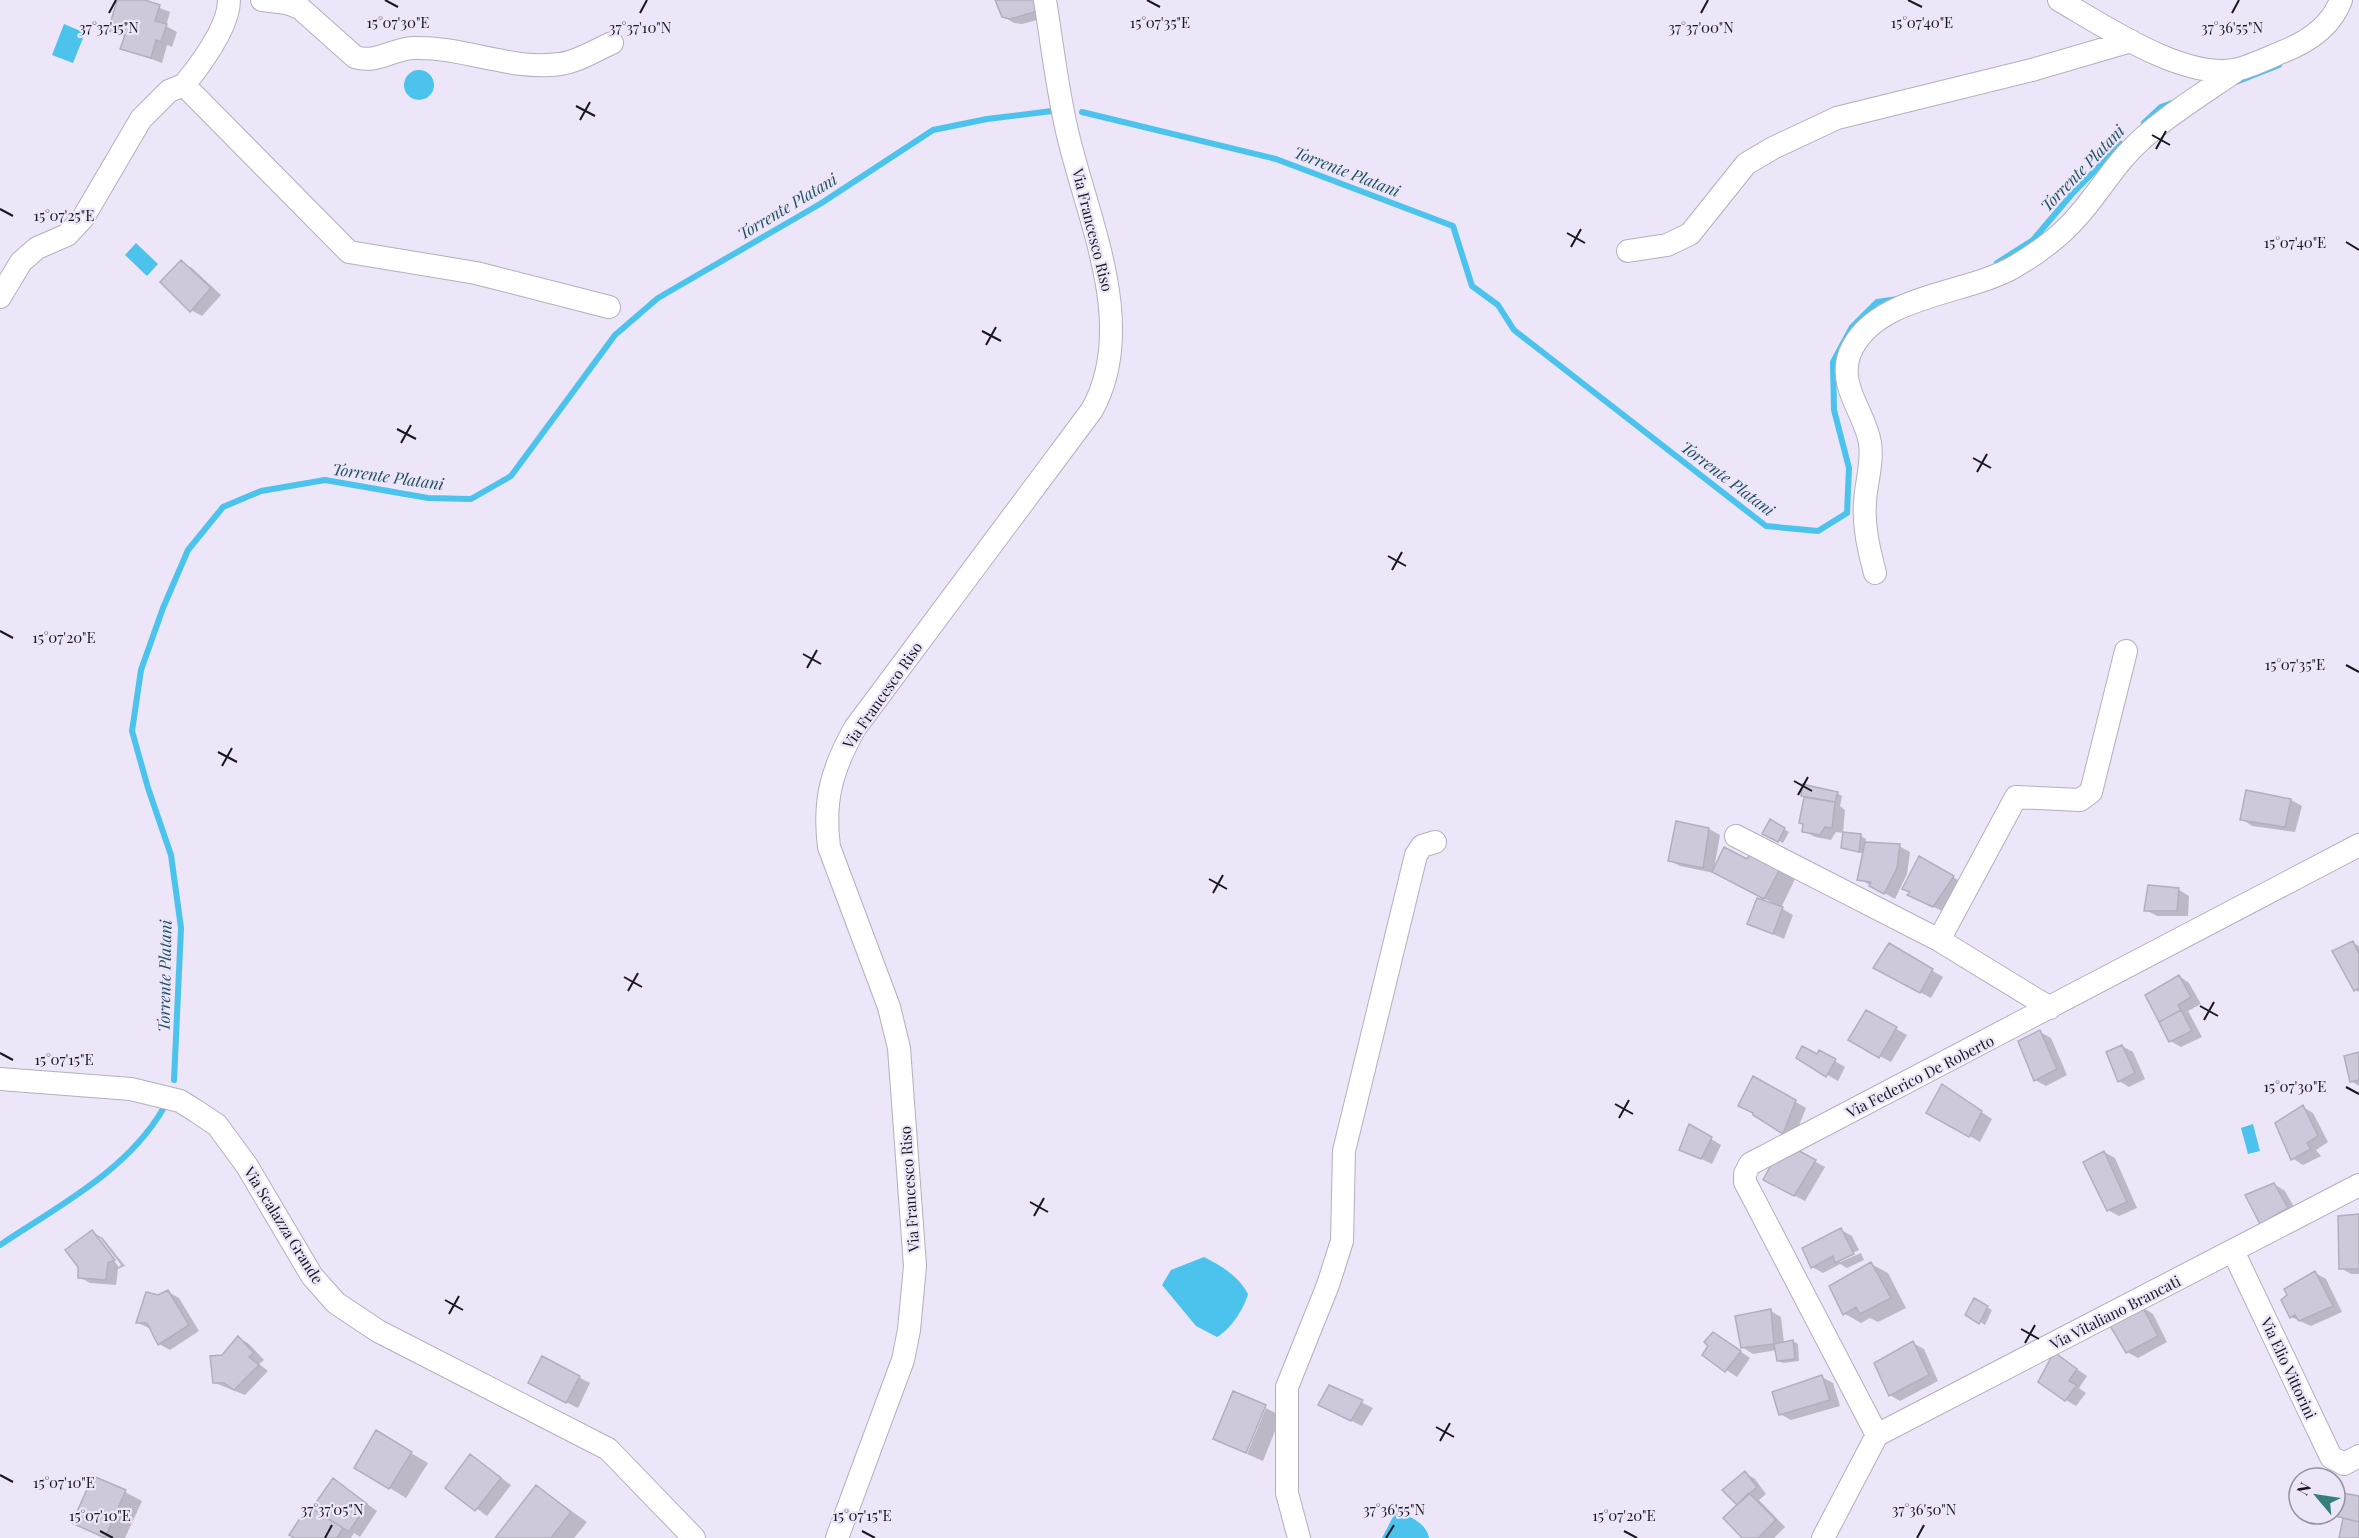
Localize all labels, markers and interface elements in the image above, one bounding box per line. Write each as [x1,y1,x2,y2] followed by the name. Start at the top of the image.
[366,12,430,32] text: 15°07'30"E
[1130,12,1190,32] text: 15°07'35"E
[1891,12,1953,32] text: 15°07'40"E
[79,17,139,37] text: 37°37'15"N
[609,17,672,37] text: 37°37'10"N
[1668,17,1734,37] text: 37°37'00"N
[2201,17,2263,37] text: 37°36'55"N
[2035,119,2129,216] water label: Torrente Platani
[1291,141,1404,201] water label: Torrente Platani
[1068,165,1118,294] street label: Via Francesco Riso
[733,167,842,244] water label: Torrente Platani
[34,205,94,225] text: 15°07'25"E
[2264,232,2326,252] text: 15°07'40"E
[1677,436,1780,521] water label: Torrente Platani
[331,458,446,494] water label: Torrente Platani
[32,627,96,647] text: 15°07'20"E
[837,638,926,753] street label: Via Francesco Riso
[2265,654,2325,674] text: 15°07'35"E
[153,919,175,1032] water label: Torrente Platani
[1842,1030,1997,1122] street label: Via Federico De Roberto
[34,1049,94,1069] text: 15°07'15"E
[2263,1076,2327,1096] text: 15°07'30"E
[895,1125,923,1254] street label: Via Francesco Riso
[239,1162,328,1287] street label: Via Scalazza Grande
[2045,1270,2184,1354] street label: Via Vitaliano Brancati
[2256,1313,2322,1423] street label: Via Elio Vittorini
[2287,1466,2347,1526] north arrow
[33,1472,95,1492] text: 15°07'10"E
[2291,1478,2316,1499] text: N
[300,1499,364,1519] text: 37°37'05"N
[1363,1499,1425,1519] text: 37°36'55"N
[1892,1499,1957,1519] text: 37°36'50"N
[69,1505,131,1525] text: 15°07'10"E
[832,1505,892,1525] text: 15°07'15"E
[1592,1505,1656,1525] text: 15°07'20"E

